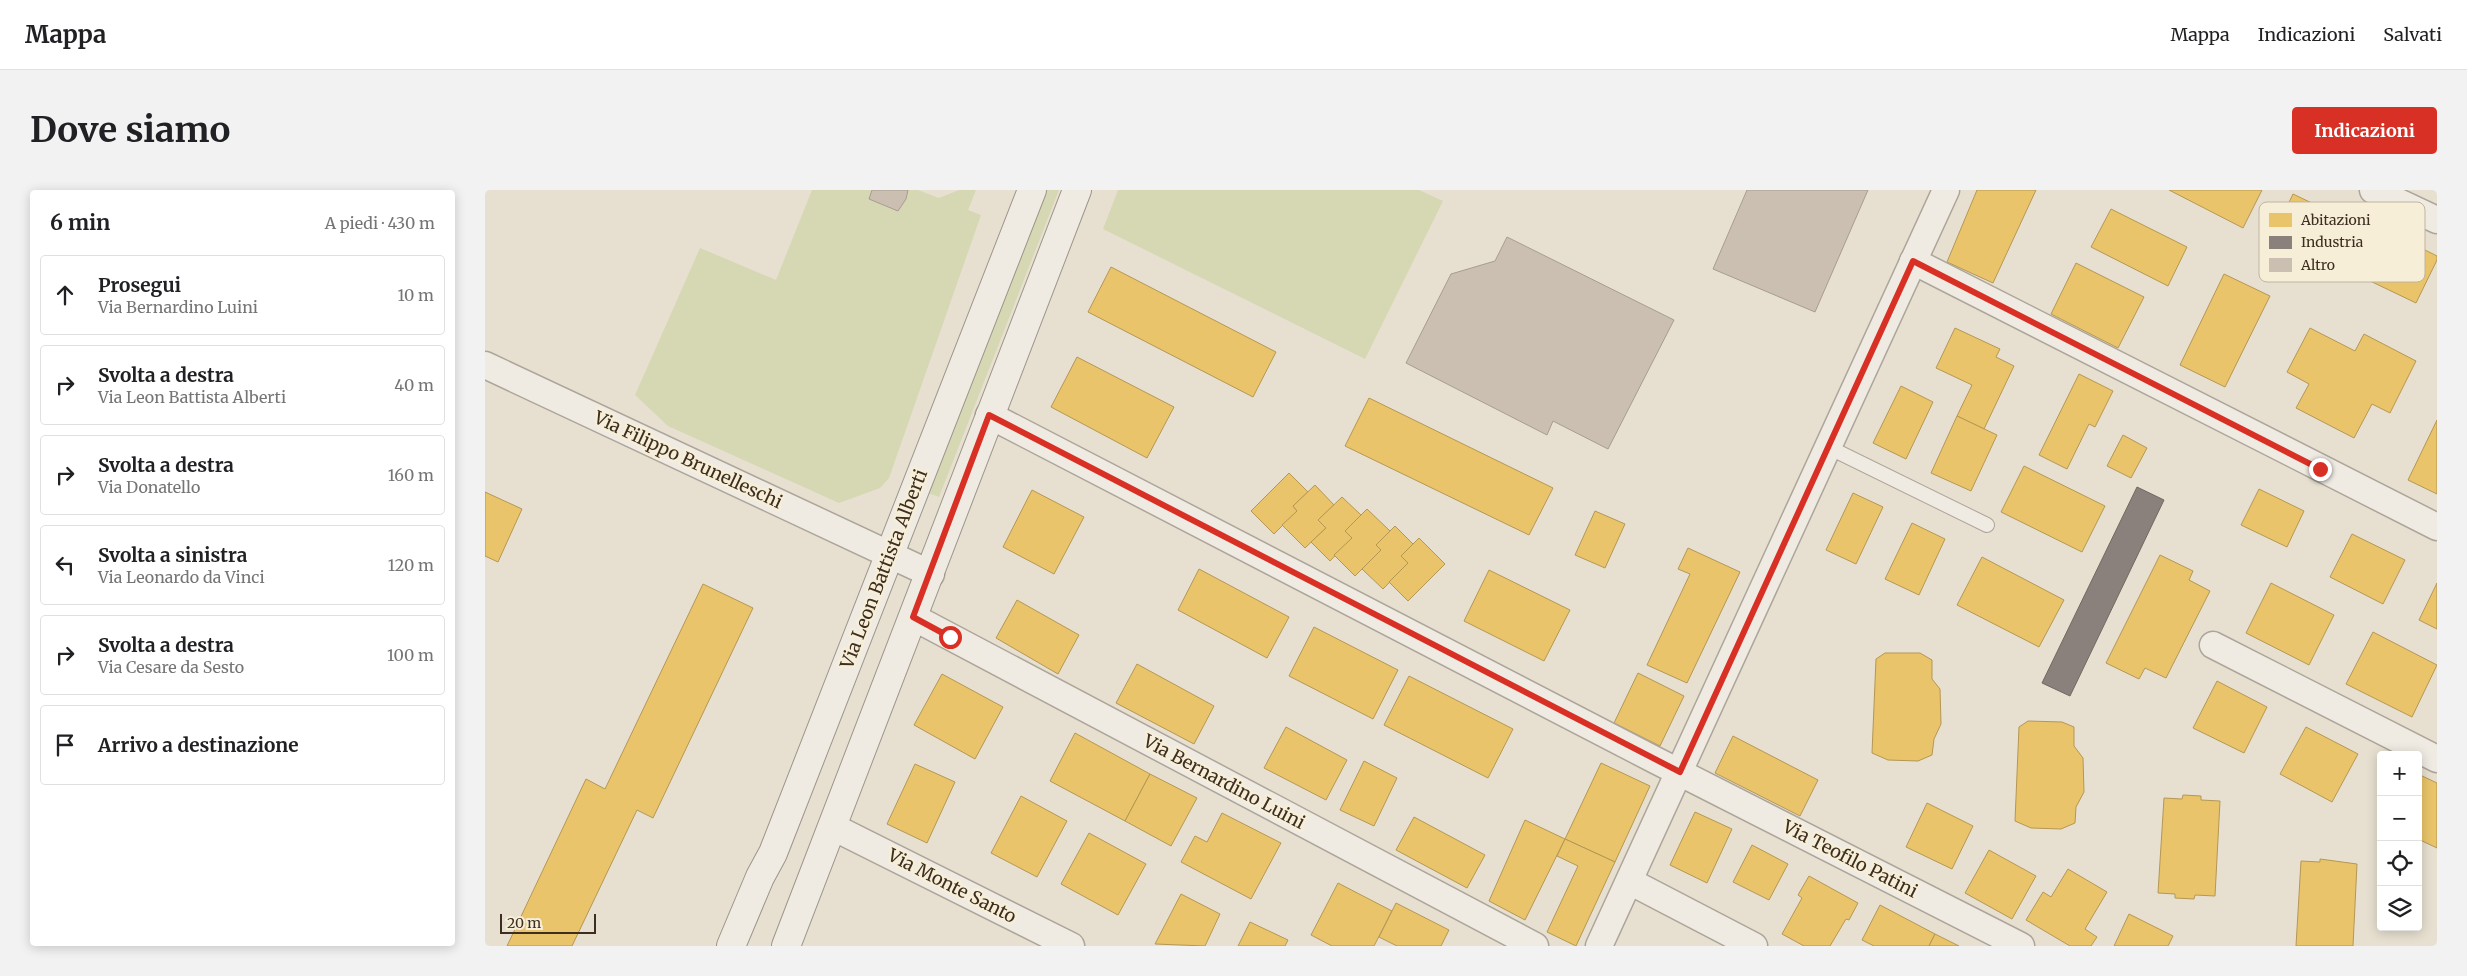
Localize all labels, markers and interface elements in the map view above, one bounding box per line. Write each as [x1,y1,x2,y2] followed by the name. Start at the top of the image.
[25,19,106,50] text: Mappa
[2170,23,2230,46] text: Mappa
[2258,23,2355,46] text: Indicazioni
[2383,23,2442,46] text: Salvati
[2292,107,2437,154] button: Indicazioni
[30,108,230,152] text: Dove siamo
[2259,202,2425,282] legend
[50,209,110,236] text: 6 min
[2300,211,2371,229] text: Abitazioni
[325,213,435,233] text: A piedi · 430 m
[2301,233,2364,251] text: Industria
[2300,256,2335,274] text: Altro
[98,273,181,297] text: Prosegui
[51,281,79,309] icon: ahead
[397,285,434,305] text: 10 m
[98,297,258,317] text: Via Bernardino Luini
[98,363,234,387] text: Svolta a destra
[51,371,79,399] icon: right
[394,375,434,395] text: 40 m
[98,387,286,407] text: Via Leon Battista Alberti
[589,405,786,513] street label: Via Filippo Brunelleschi
[98,453,234,477] text: Svolta a destra
[2309,458,2332,481] route end
[51,461,79,489] icon: right
[388,465,434,485] text: 160 m
[835,466,932,673] street label: Via Leon Battista Alberti
[98,477,200,497] text: Via Donatello
[98,543,247,567] text: Svolta a sinistra
[51,551,79,579] icon: left
[388,555,434,575] text: 120 m
[98,567,265,587] text: Via Leonardo da Vinci
[939,626,962,649] route start
[98,633,234,657] text: Svolta a destra
[51,641,79,669] icon: right
[387,645,434,665] text: 100 m
[98,657,244,677] text: Via Cesare da Sesto
[1139,729,1309,834] street label: Via Bernardino Luini
[51,731,79,759] icon: arrive
[98,733,298,757] text: Arrivo a destinazione
[2377,751,2422,931] map controls
[2377,751,2422,796] button: +
[2377,796,2422,841] button: −
[1778,814,1922,903] street label: Via Teofilo Patini
[2377,841,2422,886] button: locate
[883,843,1020,928] street label: Via Monte Santo
[2377,886,2422,931] button: layers
[500,911,596,934] scale bar
[507,914,541,932] text: 20 m

